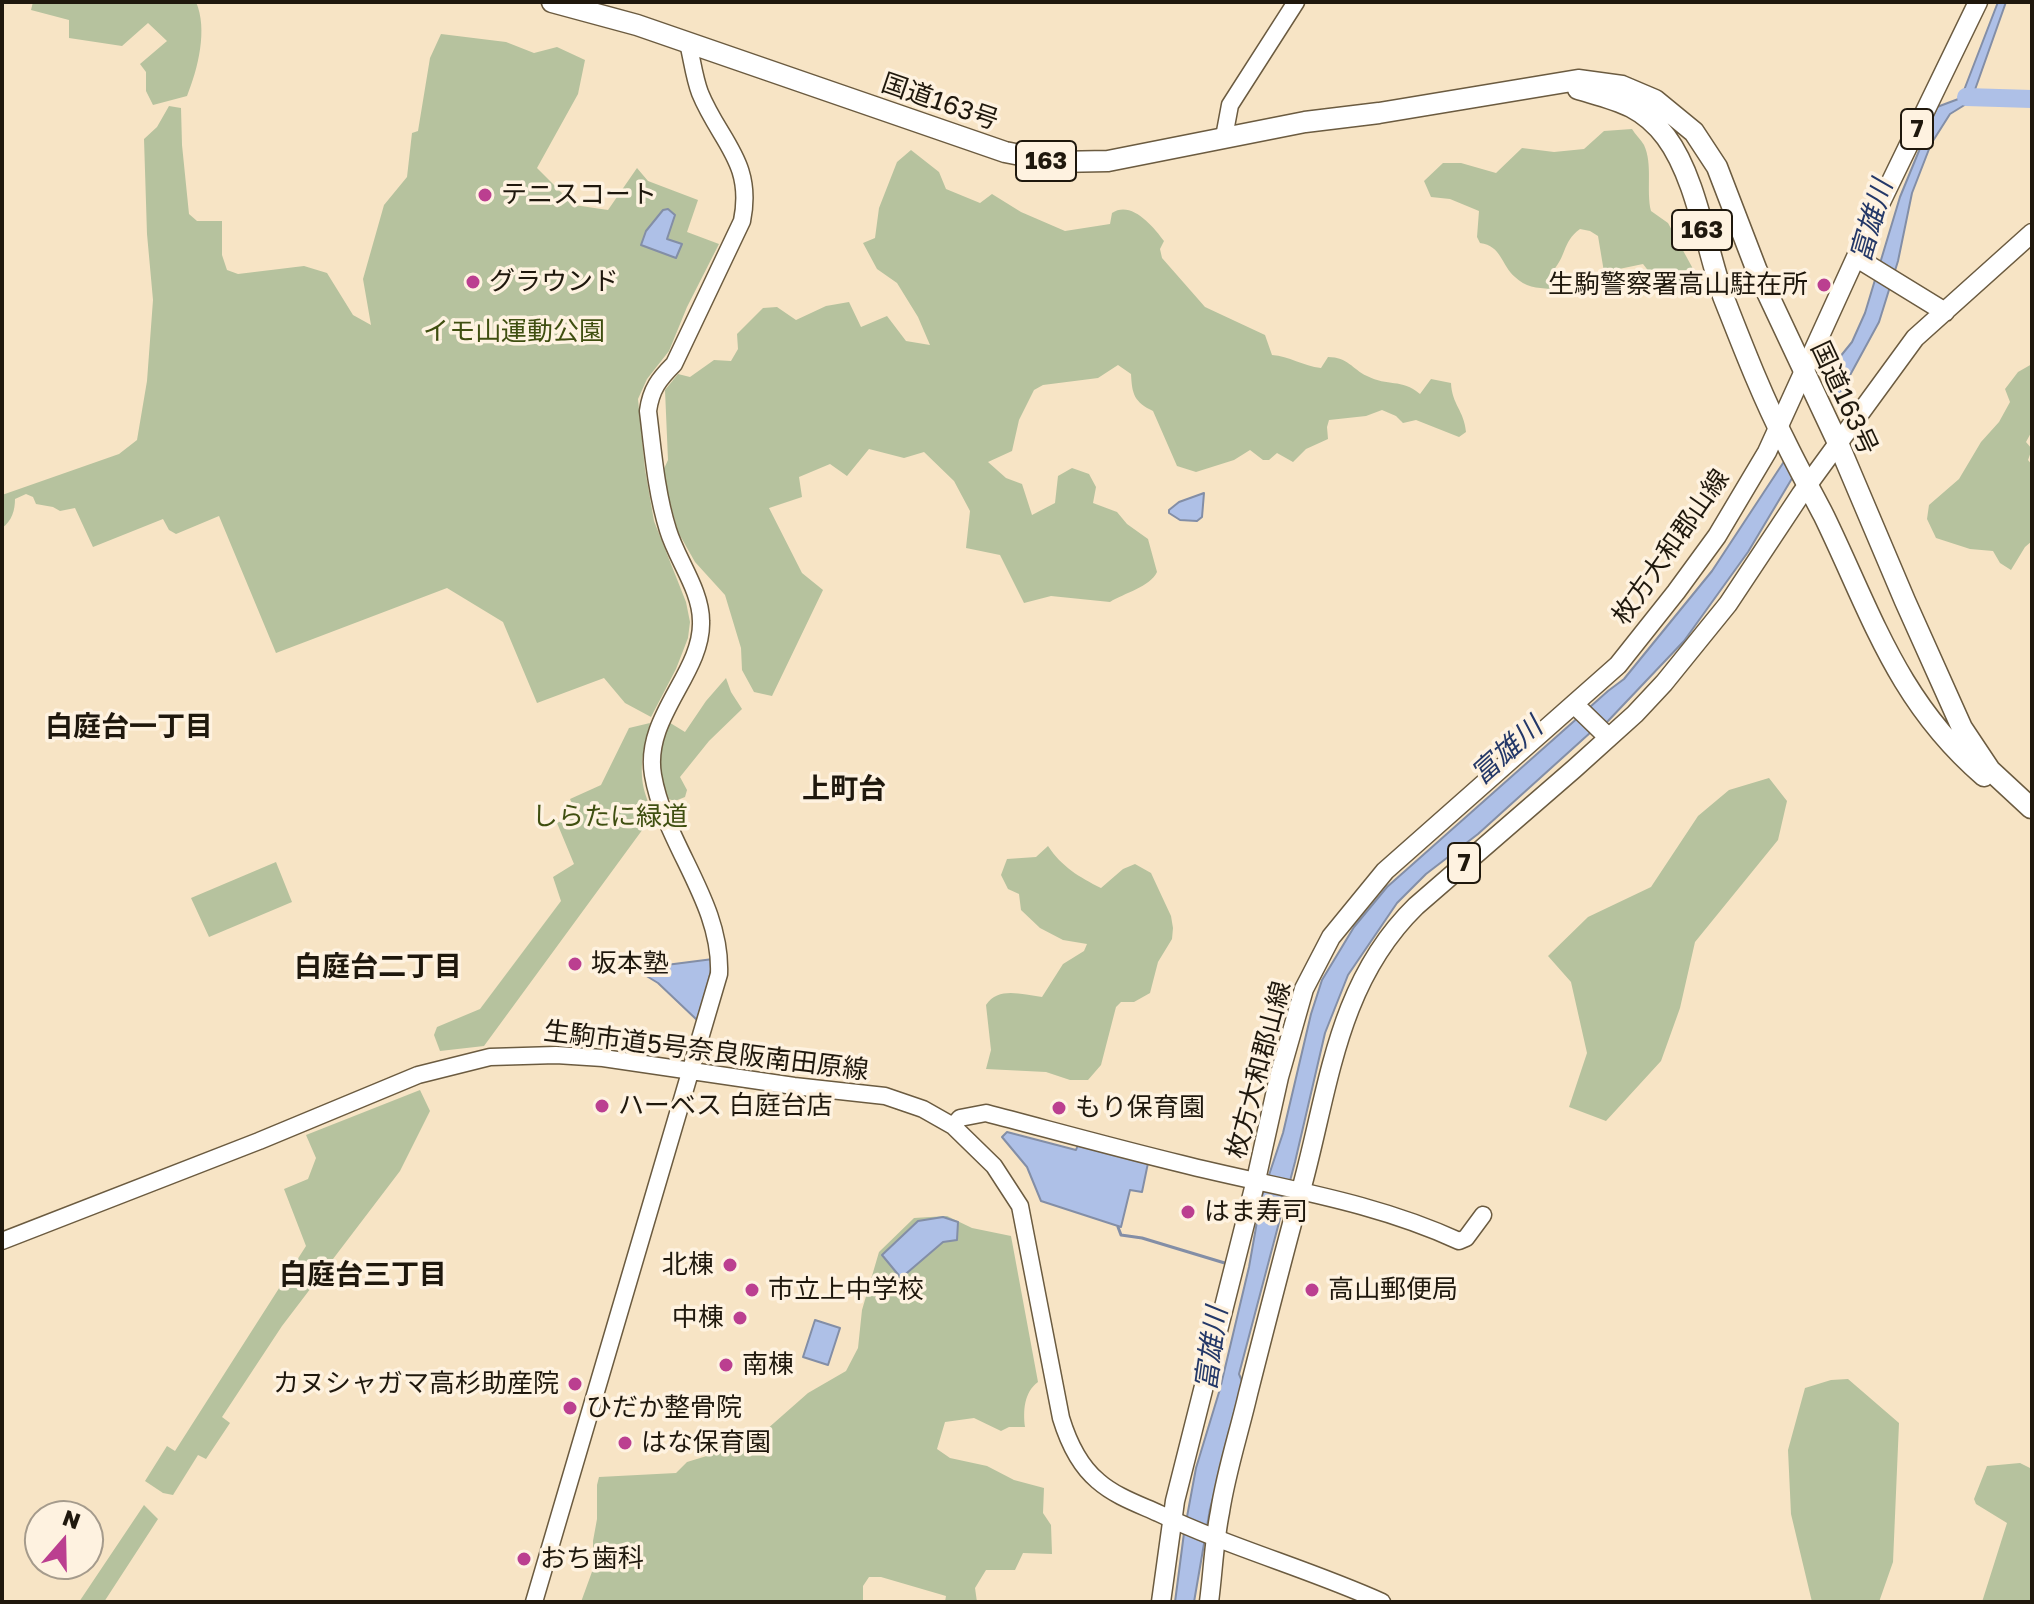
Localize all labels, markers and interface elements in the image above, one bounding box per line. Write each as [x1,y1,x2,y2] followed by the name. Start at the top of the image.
[877,67,1003,137] street label: 国道163号
[1901,109,1933,149] road number: 7
[1016,141,1076,181] road number: 163
[1844,176,1900,266] water label: 富雄川
[501,179,657,211] place label: テニスコート
[476,186,494,204] marker: テニスコート
[1672,210,1732,250] road number: 163
[489,266,619,298] place label: グラウンド
[1548,269,1808,301] place label: 生駒警察署高山駐在所
[464,273,482,291] marker: グラウンド
[1815,276,1833,294] marker: 生駒警察署高山駐在所
[423,316,605,348] park label: イモ山運動公園
[1804,336,1884,460] street label: 国道163号
[1606,464,1736,630] street label: 枚方大和郡山線
[45,710,213,744] district label: 白庭台一丁目
[1465,710,1549,792] water label: 富雄川
[802,772,886,806] district label: 上町台
[532,801,688,833] park label: しらたに緑道
[1448,843,1480,883] road number: 7
[591,948,669,980] place label: 坂本塾
[294,950,462,984] district label: 白庭台二丁目
[566,955,584,973] marker: 坂本塾
[1220,978,1298,1162] street label: 枚方大和郡山線
[542,1016,870,1086] street label: 生駒市道5号奈良阪南田原線
[618,1090,832,1122] place label: ハーベス 白庭台店
[1075,1092,1205,1124] place label: もり保育園
[593,1097,611,1115] marker: ハーベス 白庭台店
[1050,1099,1068,1117] marker: もり保育園
[1204,1196,1308,1228] place label: はま寿司
[1179,1203,1197,1221] marker: はま寿司
[662,1249,714,1281] place label: 北棟
[721,1256,739,1274] marker: 北棟
[279,1258,447,1292] district label: 白庭台三丁目
[768,1274,924,1306] place label: 市立上中学校
[1328,1274,1458,1306] place label: 高山郵便局
[743,1281,761,1299] marker: 市立上中学校
[1303,1281,1321,1299] marker: 高山郵便局
[672,1302,724,1334] place label: 中棟
[1190,1305,1234,1393] water label: 富雄川
[731,1309,749,1327] marker: 中棟
[742,1349,794,1381] place label: 南棟
[717,1356,735,1374] marker: 南棟
[273,1368,559,1400] place label: カヌシャガマ高杉助産院
[566,1375,584,1393] marker: カヌシャガマ高杉助産院
[586,1392,742,1424] place label: ひだか整骨院
[561,1399,579,1417] marker: ひだか整骨院
[641,1427,771,1459] place label: はな保育園
[616,1434,634,1452] marker: はな保育園
[24,1500,104,1580] north arrow
[59,1503,84,1534] text: N
[540,1543,644,1575] place label: おち歯科
[515,1550,533,1568] marker: おち歯科

